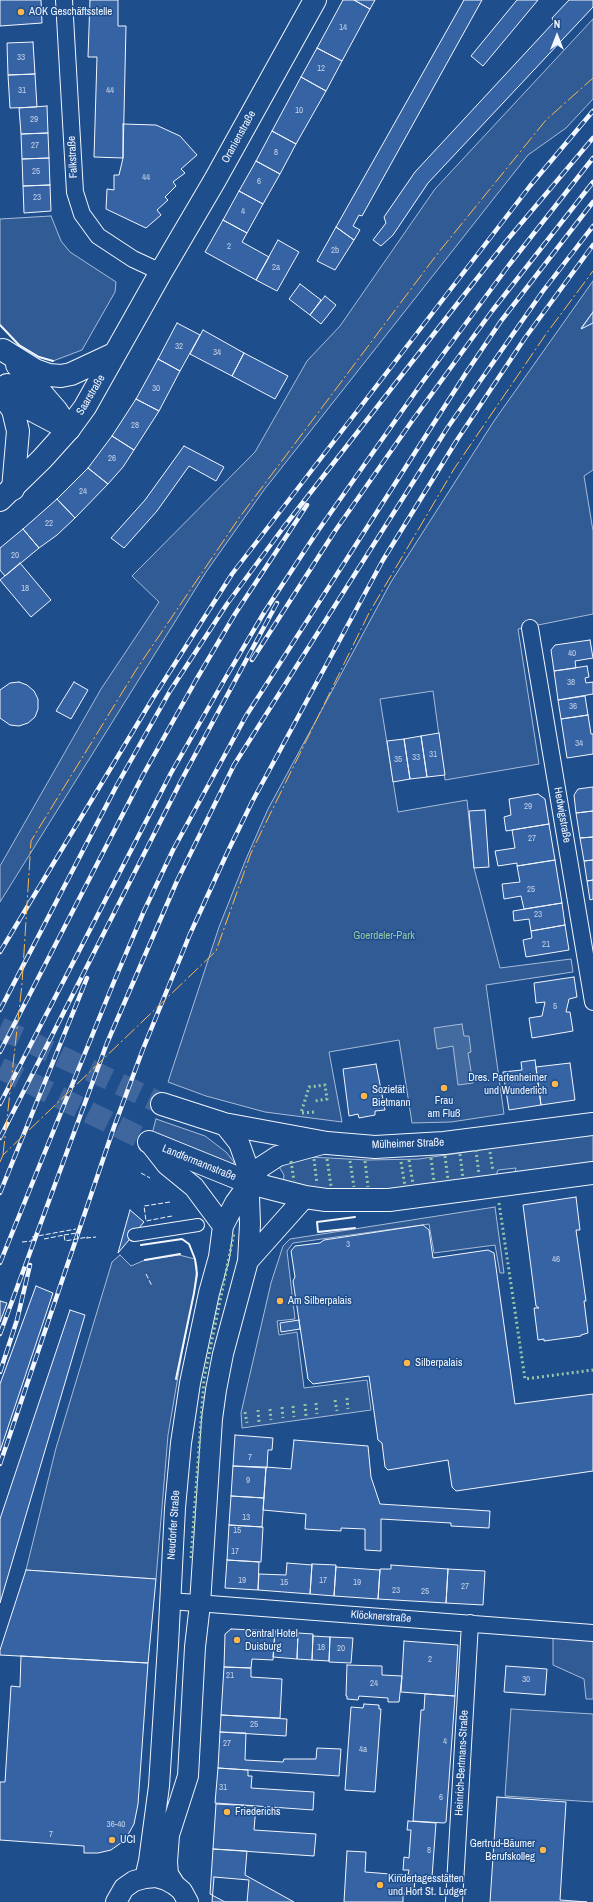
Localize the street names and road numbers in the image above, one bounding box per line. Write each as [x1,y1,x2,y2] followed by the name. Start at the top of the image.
[219,108,259,166] street label: Oranienstraße
[65,136,81,178] street label: Falkstraße
[74,372,108,418] street label: Saarstraße
[551,786,573,844] street label: Hedwigstraße
[372,1136,444,1152] street label: Mülheimer Straße
[160,1142,238,1184] street label: Landfermannstraße
[165,1490,183,1560] street label: Neudorfer Straße
[350,1608,412,1626] street label: Klöcknerstraße
[453,1710,471,1816] street label: Heinrich-Bertmans-Straße

